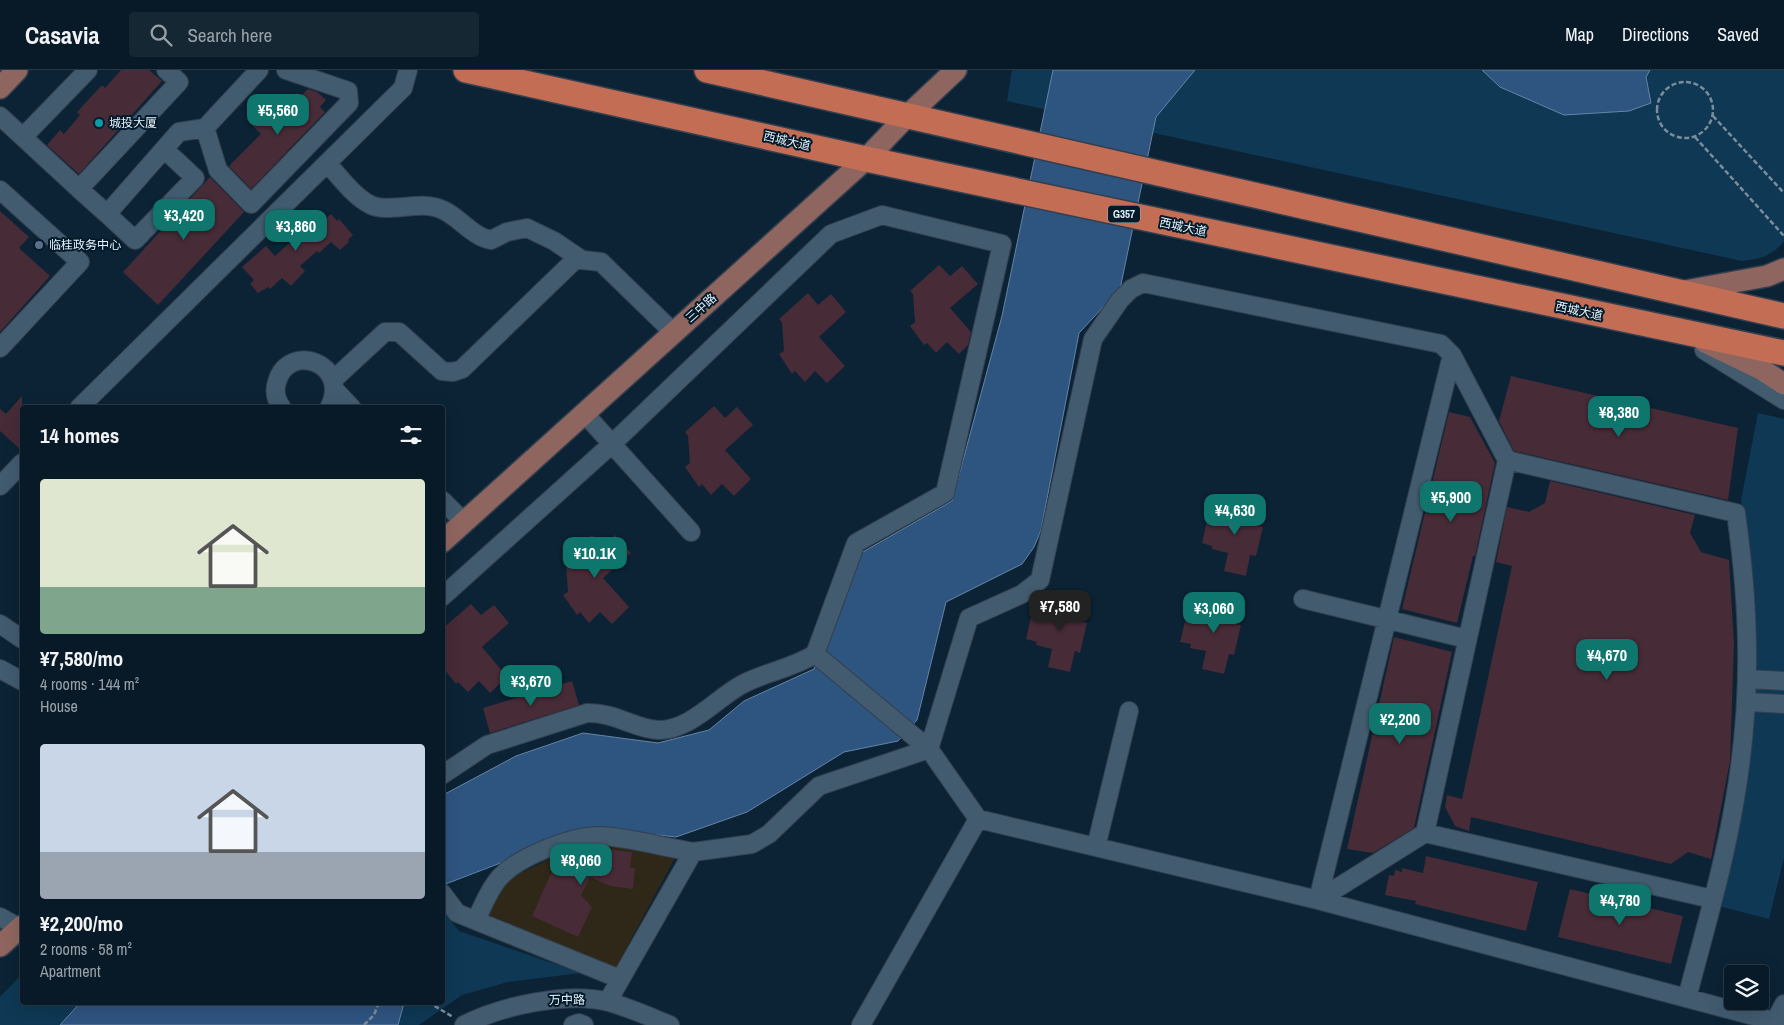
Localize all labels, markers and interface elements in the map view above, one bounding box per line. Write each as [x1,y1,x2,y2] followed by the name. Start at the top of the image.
[129,12,479,57] search box
[25,19,99,51] text: Casavia
[147,21,175,49] icon: search
[187,22,272,48] text: Search here
[1565,22,1594,47] text: Map
[1622,22,1689,47] text: Directions
[1717,22,1759,47] text: Saved
[237,93,319,136] pin: ¥5,560
[258,99,298,121] text: ¥5,560
[109,115,157,131] place label: 城投大厦
[93,117,105,129] marker: 城投大厦
[762,128,812,154] street label: 西城大道
[143,198,225,241] pin: ¥3,420
[164,204,204,226] text: ¥3,420
[1108,206,1140,222] road number: G357
[255,210,337,252] pin: ¥3,860
[1158,214,1208,240] street label: 西城大道
[276,215,316,237] text: ¥3,860
[49,237,121,253] place label: 临桂政务中心
[33,239,45,251] marker: 临桂政务中心
[682,290,720,326] street label: 三中路
[1554,298,1604,324] street label: 西城大道
[1578,396,1660,438] pin: ¥8,380
[1599,401,1639,423] text: ¥8,380
[40,421,119,450] text: 14 homes
[397,421,425,449] icon: filters
[1410,480,1492,523] pin: ¥5,900
[1431,486,1471,508] text: ¥5,900
[1194,494,1276,536] pin: ¥4,630
[1215,499,1255,521] text: ¥4,630
[188,511,278,601] icon: home
[554,536,636,579] pin: ¥10.1K
[574,542,616,564] text: ¥10.1K
[1019,590,1101,632] pin: ¥7,580
[1173,592,1255,634] pin: ¥3,060
[1040,595,1080,617] text: ¥7,580
[1194,597,1234,619] text: ¥3,060
[1566,638,1648,681] pin: ¥4,670
[40,644,123,673] text: ¥7,580/mo
[1587,644,1627,666] text: ¥4,670
[490,664,572,707] pin: ¥3,670
[511,670,551,692] text: ¥3,670
[40,673,139,695] text: 4 rooms · 144 m²
[40,695,78,717] text: House
[1359,702,1441,745] pin: ¥2,200
[1380,708,1420,730] text: ¥2,200
[188,776,278,866] icon: home
[540,844,622,886] pin: ¥8,060
[561,849,601,871] text: ¥8,060
[1579,884,1661,926] pin: ¥4,780
[1600,889,1640,911] text: ¥4,780
[40,909,123,938] text: ¥2,200/mo
[40,938,132,960] text: 2 rooms · 58 m²
[40,960,101,982] text: Apartment
[1724,965,1769,1010] map controls
[1724,965,1769,1010] button: layers
[549,992,585,1008] street label: 万中路

